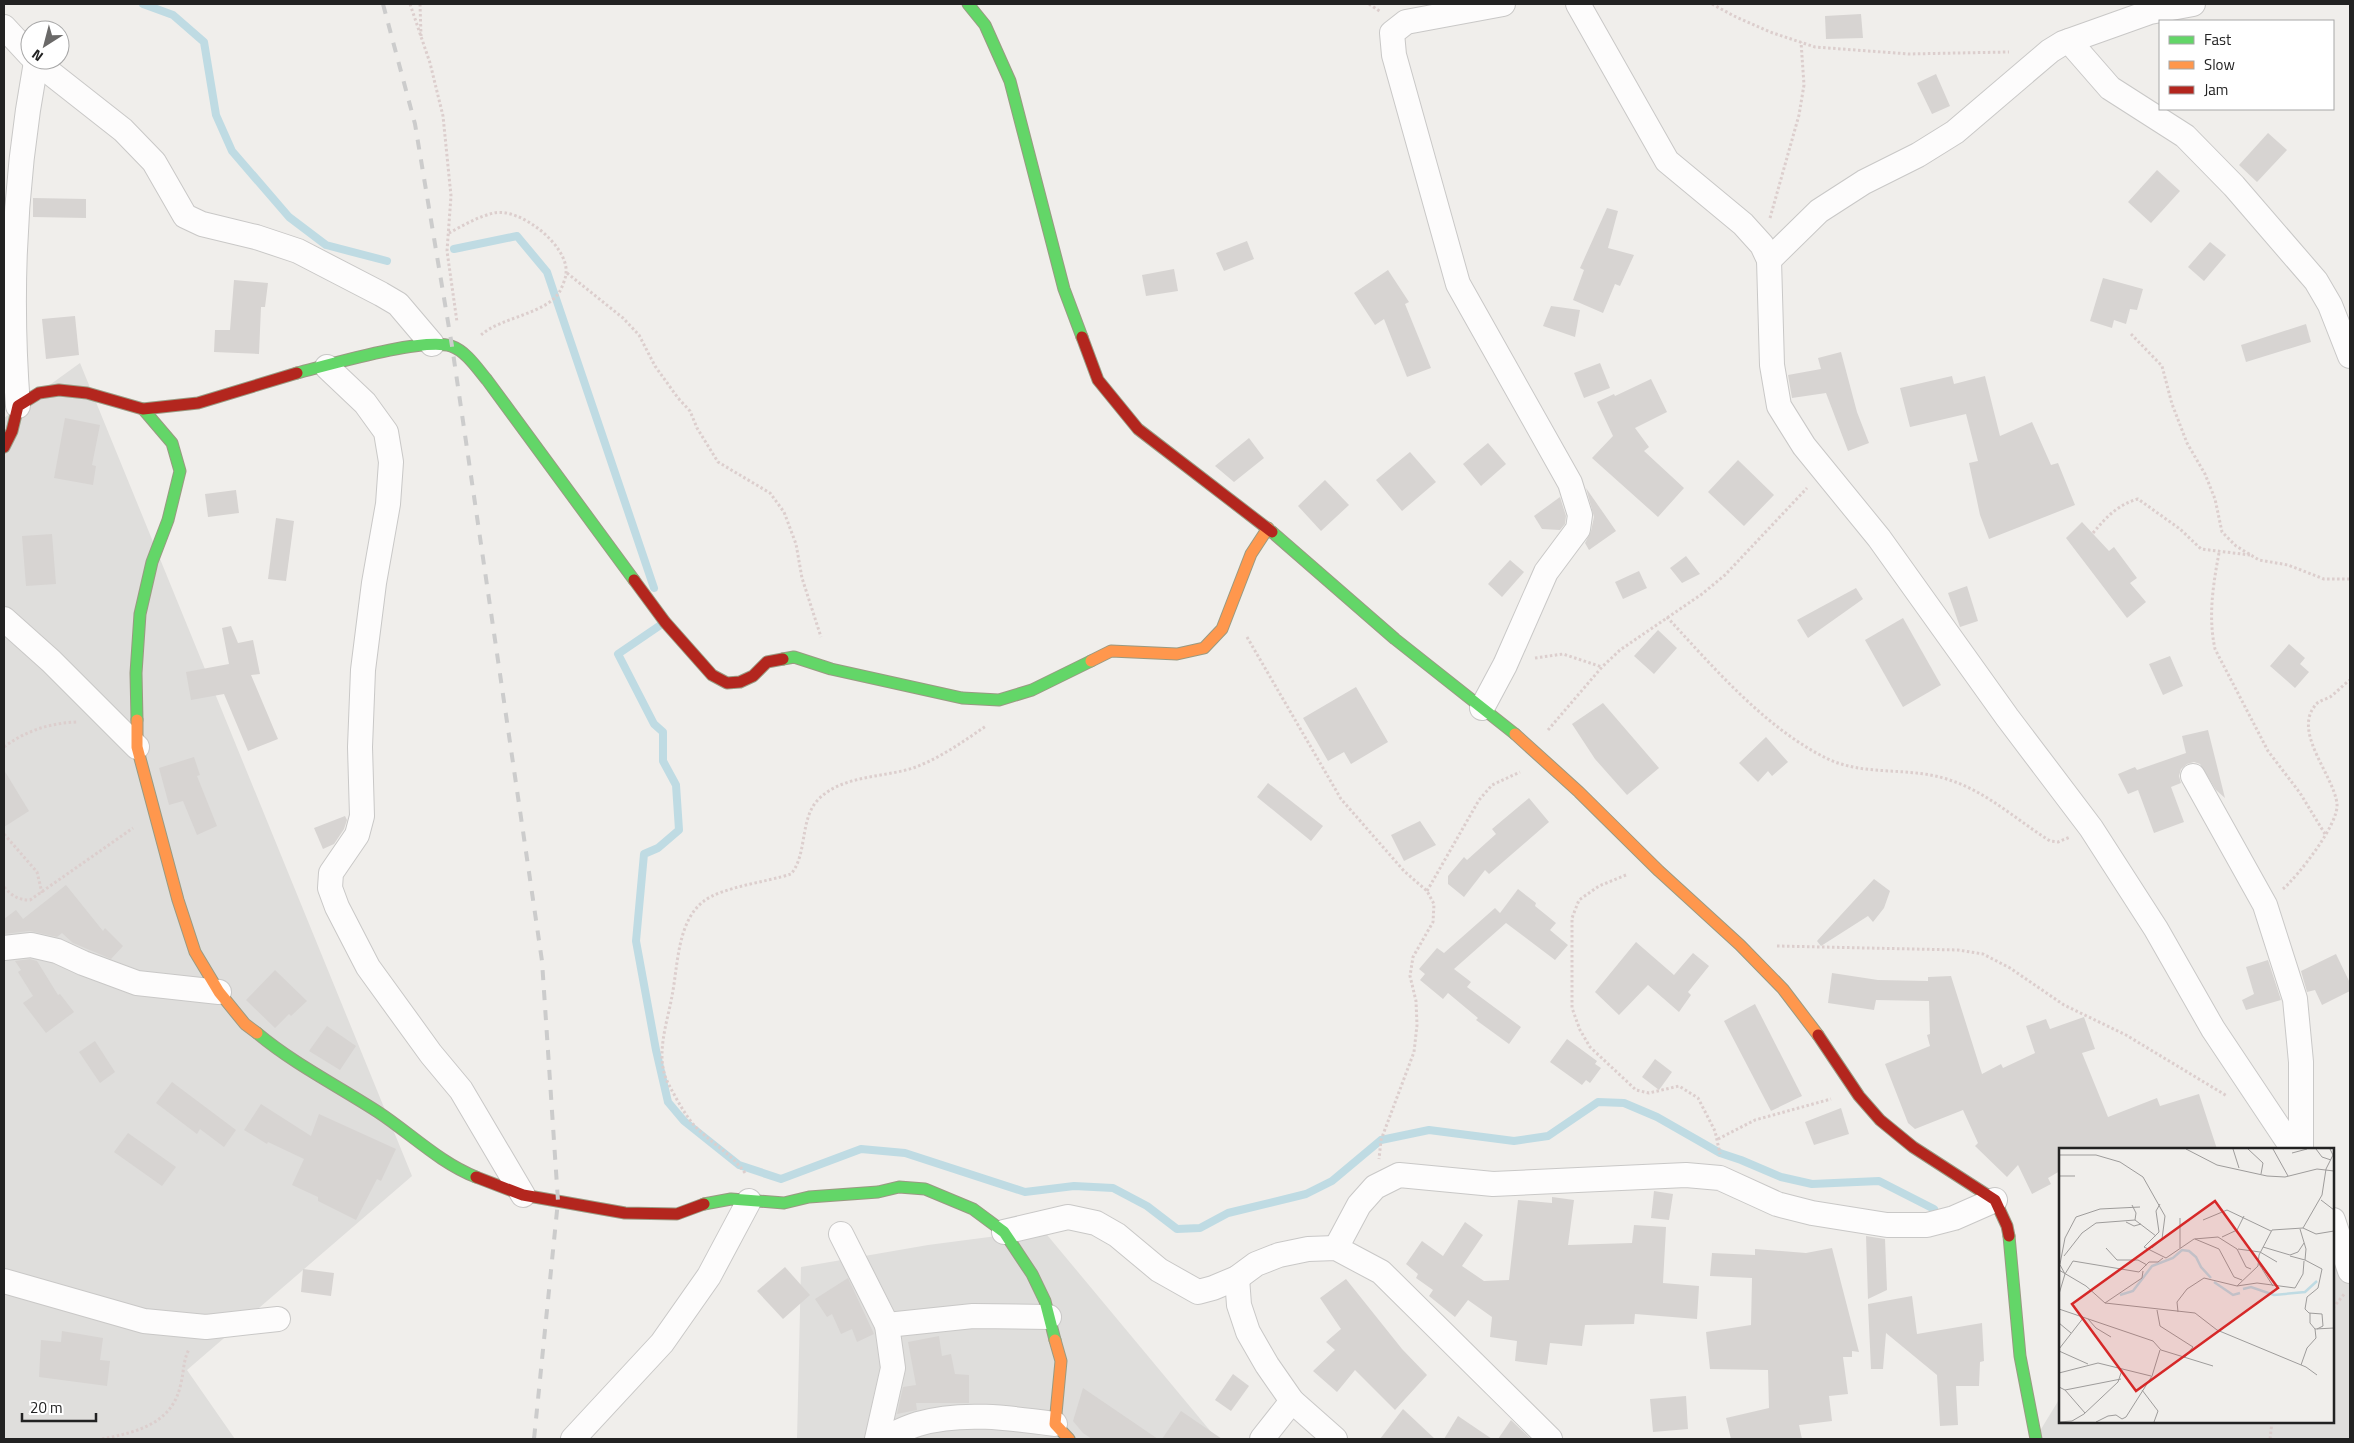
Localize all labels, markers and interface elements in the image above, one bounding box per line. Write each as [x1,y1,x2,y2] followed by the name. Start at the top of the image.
[20,20,70,70] north arrow
[2159,20,2334,110] legend
[2204,28,2232,51] text: Fast
[27,45,47,67] text: N
[2204,53,2235,76] text: Slow
[2204,78,2228,101] text: Jam
[2059,1148,2334,1423] inset map
[22,1390,96,1422] scale bar
[30,1396,63,1419] text: 20 m

